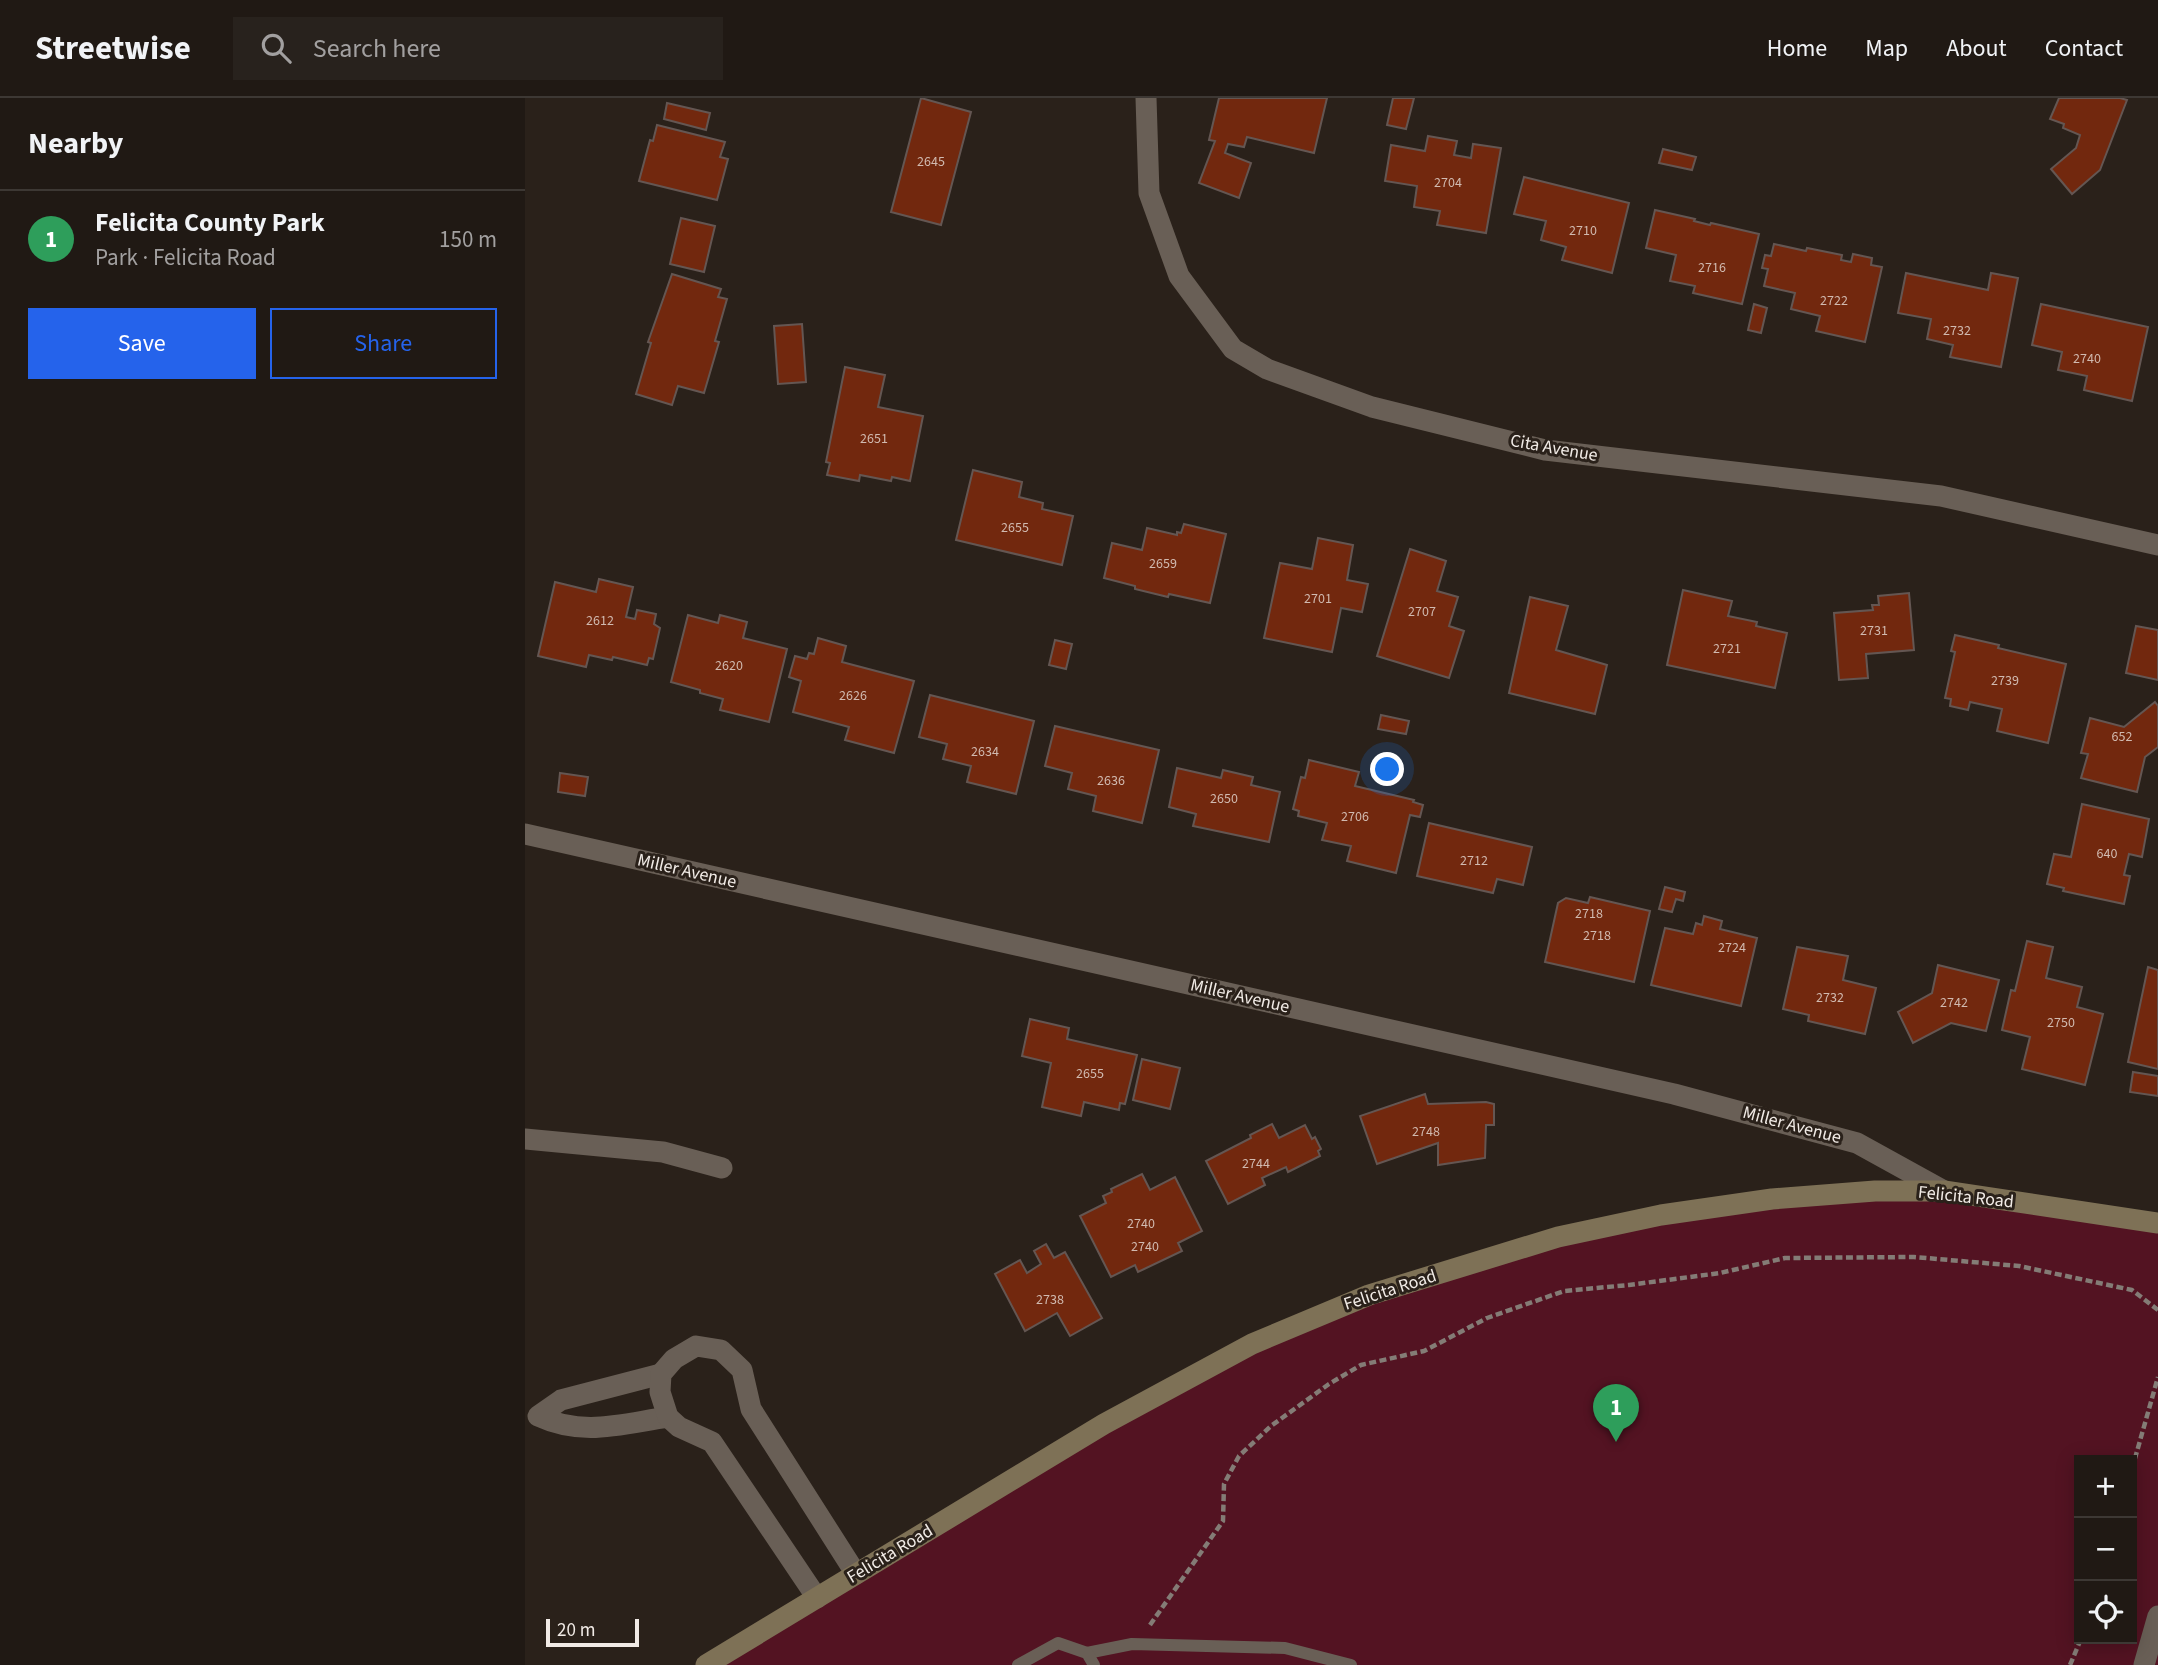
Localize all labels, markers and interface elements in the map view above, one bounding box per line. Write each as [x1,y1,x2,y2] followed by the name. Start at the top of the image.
[233,17,723,80] search box
[35,25,191,72] text: Streetwise
[257,29,295,67] icon: search
[313,30,441,67] text: Search here
[1767,31,1827,66] text: Home
[1865,31,1908,66] text: Map
[1946,31,2007,66] text: About
[2045,31,2123,66] text: Contact
[28,122,123,165] text: Nearby
[917,152,945,172] house number: 2645
[1434,173,1462,193] house number: 2704
[95,204,325,241] text: Felicita County Park
[1569,221,1597,241] house number: 2710
[45,223,57,256] text: 1
[439,223,497,256] text: 150 m
[95,241,276,274] text: Park · Felicita Road
[1698,258,1726,278] house number: 2716
[1820,291,1848,311] house number: 2722
[28,308,256,379] button: Save
[270,308,497,379] button: Share
[1943,321,1971,341] house number: 2732
[2073,349,2101,369] house number: 2740
[1508,428,1600,468] street label: Cita Avenue
[860,429,888,449] house number: 2651
[1001,518,1029,538] house number: 2655
[1149,554,1177,574] house number: 2659
[1304,589,1332,609] house number: 2701
[1408,602,1436,622] house number: 2707
[586,611,614,631] house number: 2612
[1860,621,1888,641] house number: 2731
[1713,639,1741,659] house number: 2721
[715,656,743,676] house number: 2620
[1991,671,2019,691] house number: 2739
[839,686,867,706] house number: 2626
[2112,727,2132,747] house number: 652
[971,742,999,762] house number: 2634
[1370,752,1404,786] your location
[1097,771,1125,791] house number: 2636
[1210,789,1238,809] house number: 2650
[1341,807,1369,827] house number: 2706
[2097,844,2117,864] house number: 640
[635,847,739,895] street label: Miller Avenue
[1460,851,1488,871] house number: 2712
[1575,904,1603,924] house number: 2718
[1583,926,1611,946] house number: 2718
[1718,938,1746,958] house number: 2724
[1188,972,1292,1020] street label: Miller Avenue
[1816,988,1844,1008] house number: 2732
[1940,993,1968,1013] house number: 2742
[2047,1013,2075,1033] house number: 2750
[1076,1064,1104,1084] house number: 2655
[1740,1100,1844,1150] street label: Miller Avenue
[1412,1122,1440,1142] house number: 2748
[1242,1154,1270,1174] house number: 2744
[1917,1180,2015,1214] street label: Felicita Road
[1127,1214,1155,1234] house number: 2740
[1131,1237,1159,1257] house number: 2740
[1340,1263,1440,1317] street label: Felicita Road
[1036,1290,1064,1310] house number: 2738
[1593,1384,1639,1442] pin: 1
[2074,1455,2137,1644] map controls
[2074,1455,2137,1518] button: +
[2074,1518,2137,1581] button: −
[842,1519,938,1589] street label: Felicita Road
[2074,1581,2137,1644] button: locate
[546,1616,639,1648] scale bar
[557,1617,595,1644] text: 20 m

